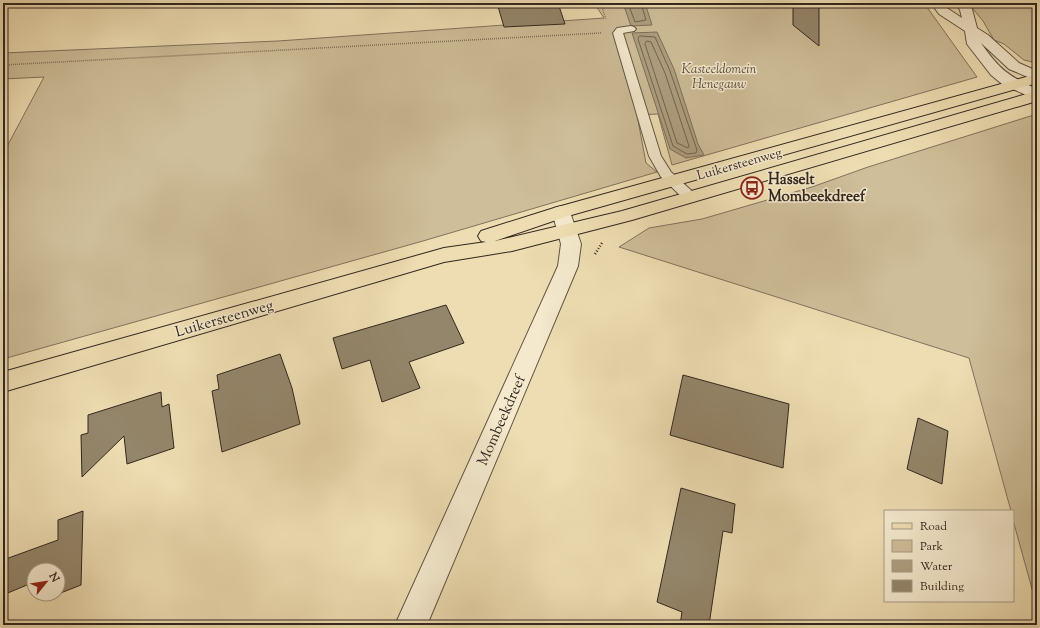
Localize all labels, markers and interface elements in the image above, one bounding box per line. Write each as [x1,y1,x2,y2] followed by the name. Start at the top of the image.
[682,61,757,94] park label: Kasteeldomein Henegauw
[695,144,784,186] street label: Luikersteenweg
[768,170,867,208] place label: Hasselt Mombeekdreef
[739,175,765,201] bus stop icon: Hasselt Mombeekdreef
[173,295,276,343] street label: Luikersteenweg
[473,371,532,469] street label: Mombeekdreef
[884,510,1014,602] legend
[920,518,947,536] text: Road
[920,538,943,556] text: Park
[920,558,953,576] text: Water
[26,562,66,602] north arrow
[44,569,63,585] text: N
[920,578,964,596] text: Building

